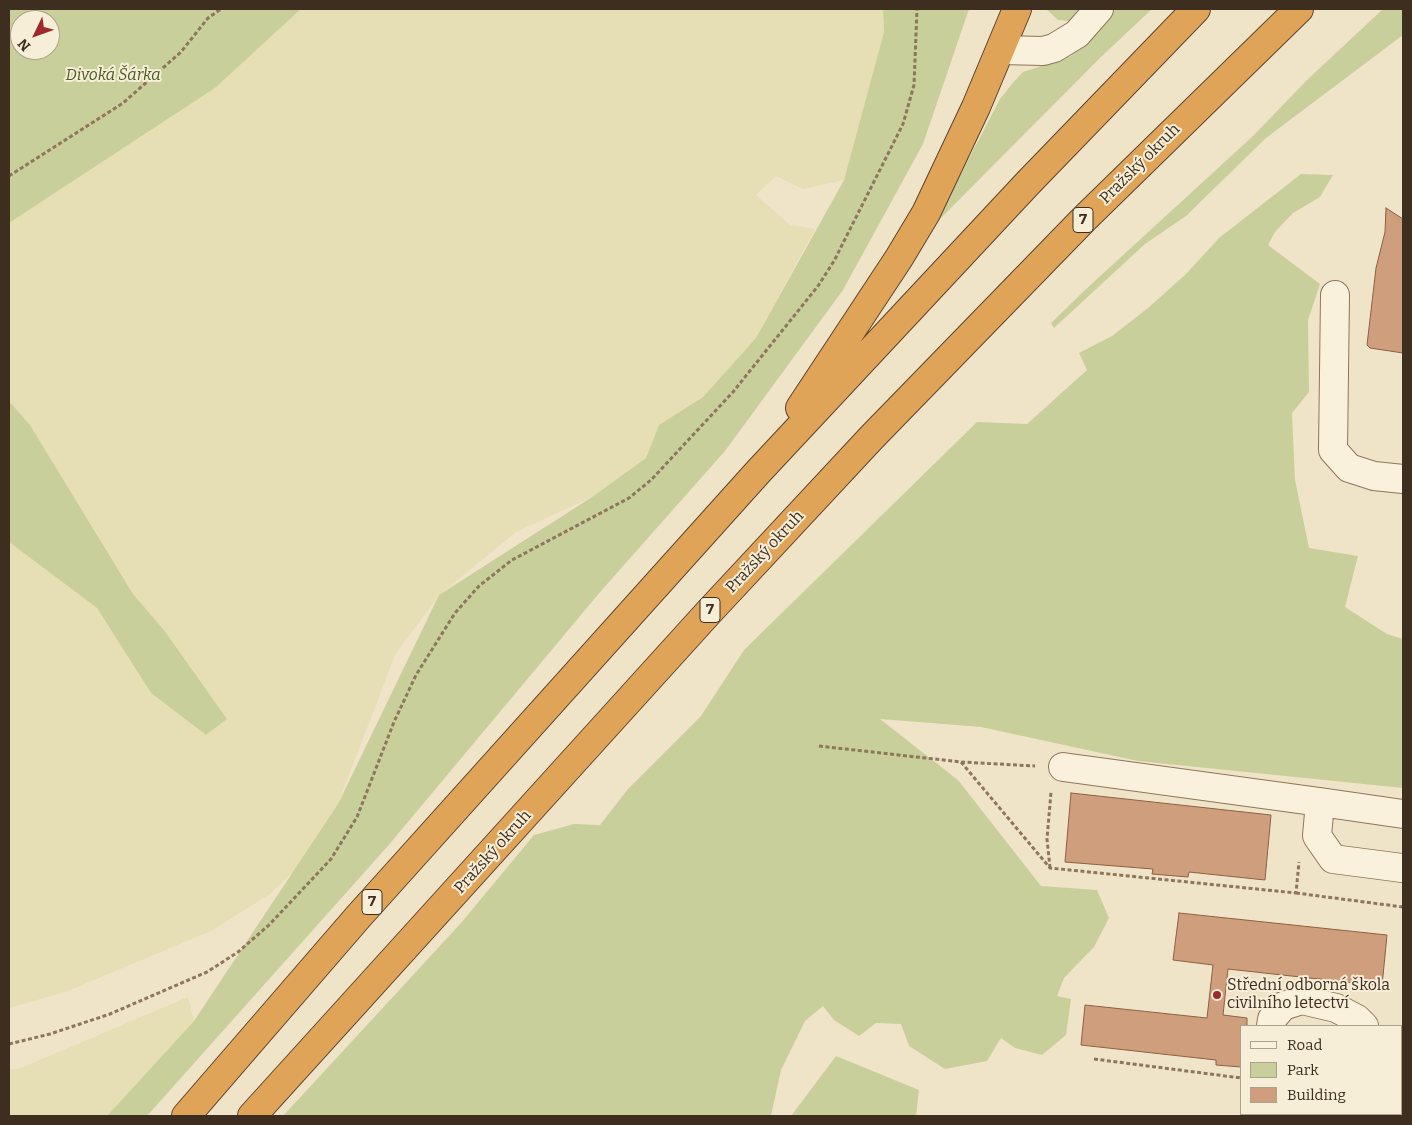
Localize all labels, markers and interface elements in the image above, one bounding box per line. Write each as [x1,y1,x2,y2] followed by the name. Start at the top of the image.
[10,10,60,60] north arrow
[14,35,34,54] text: N
[65,66,161,86] park label: Divoká Šárka
[1096,120,1184,208] street label: Pražský okruh
[1073,208,1093,232] road number: 7
[722,507,808,597] street label: Pražský okruh
[700,598,720,622] road number: 7
[451,806,535,898] street label: Pražský okruh
[362,890,382,914] road number: 7
[1227,976,1390,1014] place label: Střední odborná škola civilního letectví
[1211,989,1223,1001] marker: Střední odborná škola civilního letectví
[1240,1025,1402,1115] legend
[1287,1036,1322,1054] text: Road
[1287,1061,1319,1079] text: Park
[1287,1086,1346,1104] text: Building

